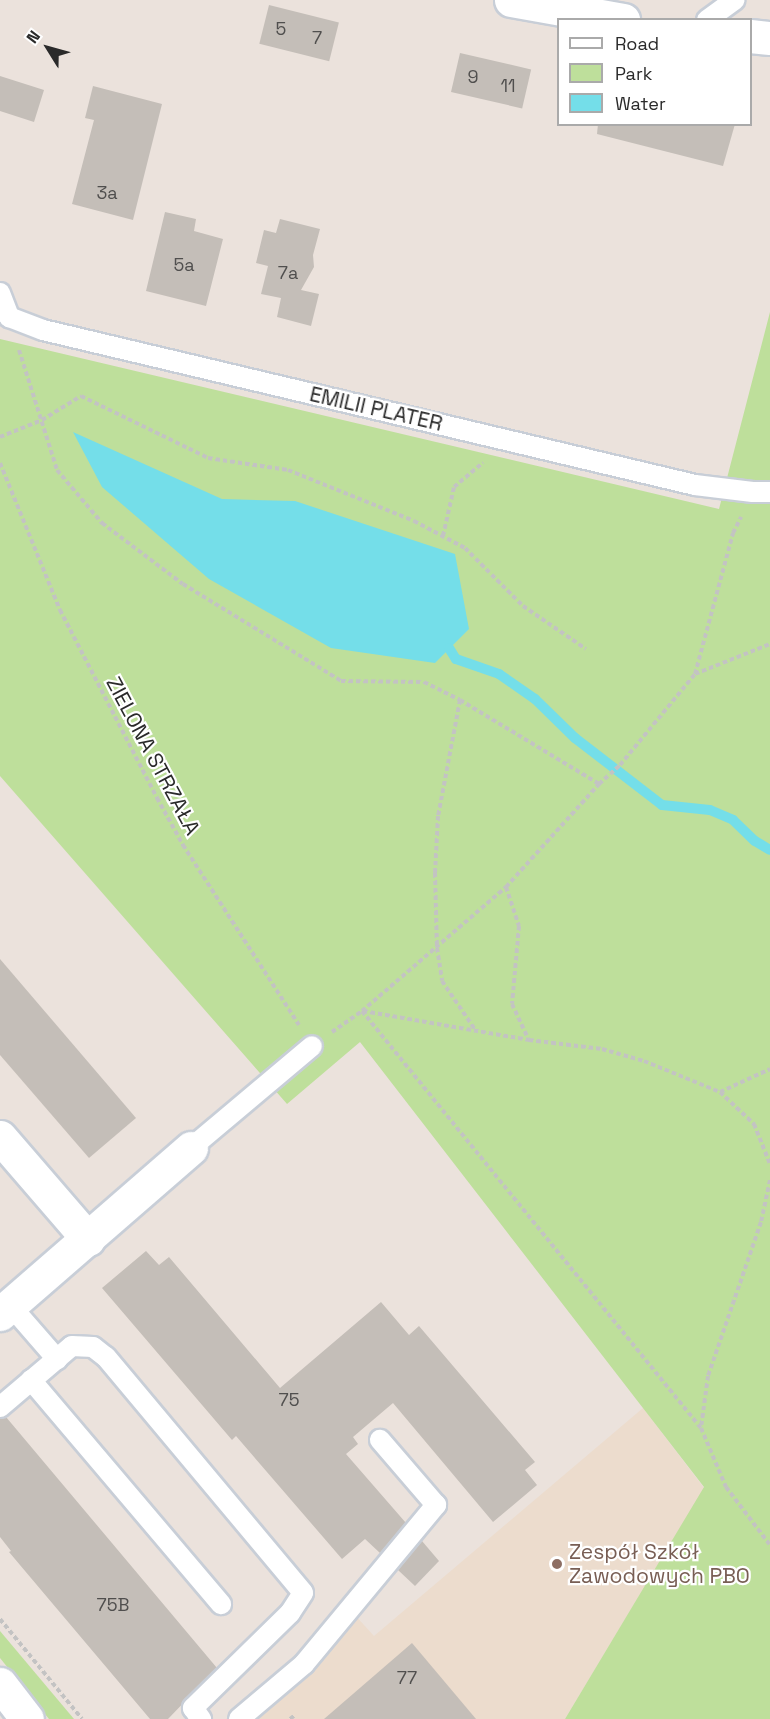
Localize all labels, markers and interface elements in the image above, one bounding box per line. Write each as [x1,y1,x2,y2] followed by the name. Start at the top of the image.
[18,18,78,78] north arrow
[276,18,286,40] house number: 5
[557,18,752,126] legend
[22,26,45,47] text: N
[312,27,322,49] house number: 7
[615,32,659,55] text: Road
[615,62,652,85] text: Park
[467,66,479,88] house number: 9
[500,75,516,97] house number: 11
[615,92,666,115] text: Water
[96,182,118,204] house number: 3a
[173,254,195,276] house number: 5a
[278,262,298,284] house number: 7a
[307,381,445,437] street label: EMILII PLATER
[101,672,205,840] street label: ZIELONA STRZAŁA
[279,1389,299,1411] house number: 75
[569,1539,750,1589] place label: Zespół Szkół Zawodowych PBO
[550,1557,564,1571] marker: Zespół Szkół Zawodowych PBO
[97,1594,129,1616] house number: 75B
[397,1667,417,1689] house number: 77

